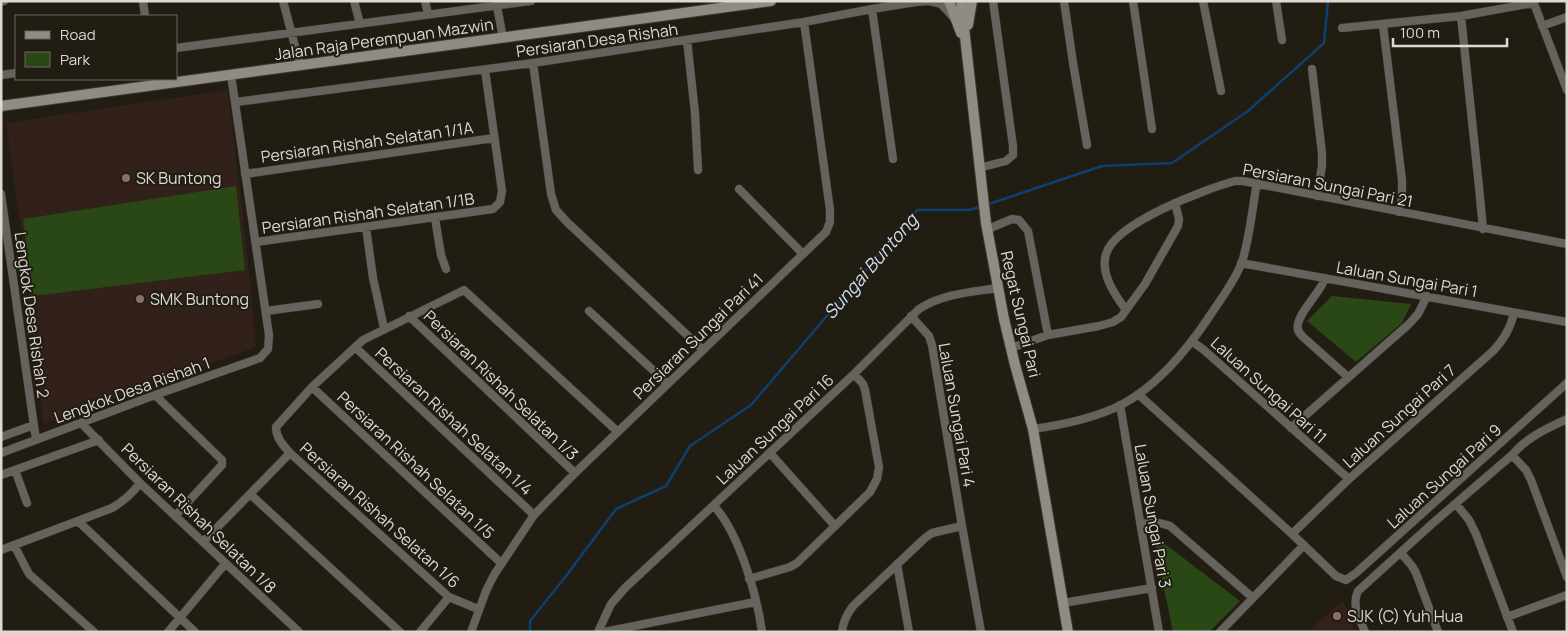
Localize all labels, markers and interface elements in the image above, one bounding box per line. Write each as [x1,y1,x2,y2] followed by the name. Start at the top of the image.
[273,13,495,65] street label: Jalan Raja Perempuan Mazwin
[15,15,178,80] legend
[1393,15,1507,47] scale bar
[515,18,679,62] street label: Persiaran Desa Rishah
[1400,22,1440,43] text: 100 m
[60,24,96,45] text: Road
[60,49,90,70] text: Park
[259,116,475,168] street label: Persiaran Rishah Selatan 1/1A
[1241,158,1415,212] street label: Persiaran Sungai Pari 21
[136,167,222,189] place label: SK Buntong
[120,172,132,184] marker: SK Buntong
[260,187,476,239] street label: Persiaran Rishah Selatan 1/1B
[818,207,923,324] water label: Sungai Buntong
[9,230,55,400] street label: Lengkok Desa Rishah 2
[996,249,1046,379] street label: Regat Sungai Pari
[1335,256,1479,302] street label: Laluan Sungai Pari 1
[628,268,768,404] street label: Persiaran Sungai Pari 41
[150,288,249,310] place label: SMK Buntong
[134,293,146,305] marker: SMK Buntong
[419,305,583,465] street label: Persiaran Rishah Selatan 1/3
[1206,332,1332,448] street label: Laluan Sungai Pari 11
[933,341,981,489] street label: Laluan Sungai Pari 4
[371,342,537,500] street label: Persiaran Rishah Selatan 1/4
[51,351,213,429] street label: Lengkok Desa Rishah 1
[1338,359,1460,473] street label: Laluan Sungai Pari 7
[712,369,838,489] street label: Laluan Sungai Pari 16
[333,386,499,544] street label: Persiaran Rishah Selatan 1/5
[1382,419,1506,533] street label: Laluan Sungai Pari 9
[295,437,465,593] street label: Persiaran Rishah Selatan 1/6
[117,438,281,598] street label: Persiaran Rishah Selatan 1/8
[1130,442,1176,590] street label: Laluan Sungai Pari 3
[1347,605,1463,627] place label: SJK (C) Yuh Hua
[1331,610,1343,622] marker: SJK (C) Yuh Hua

